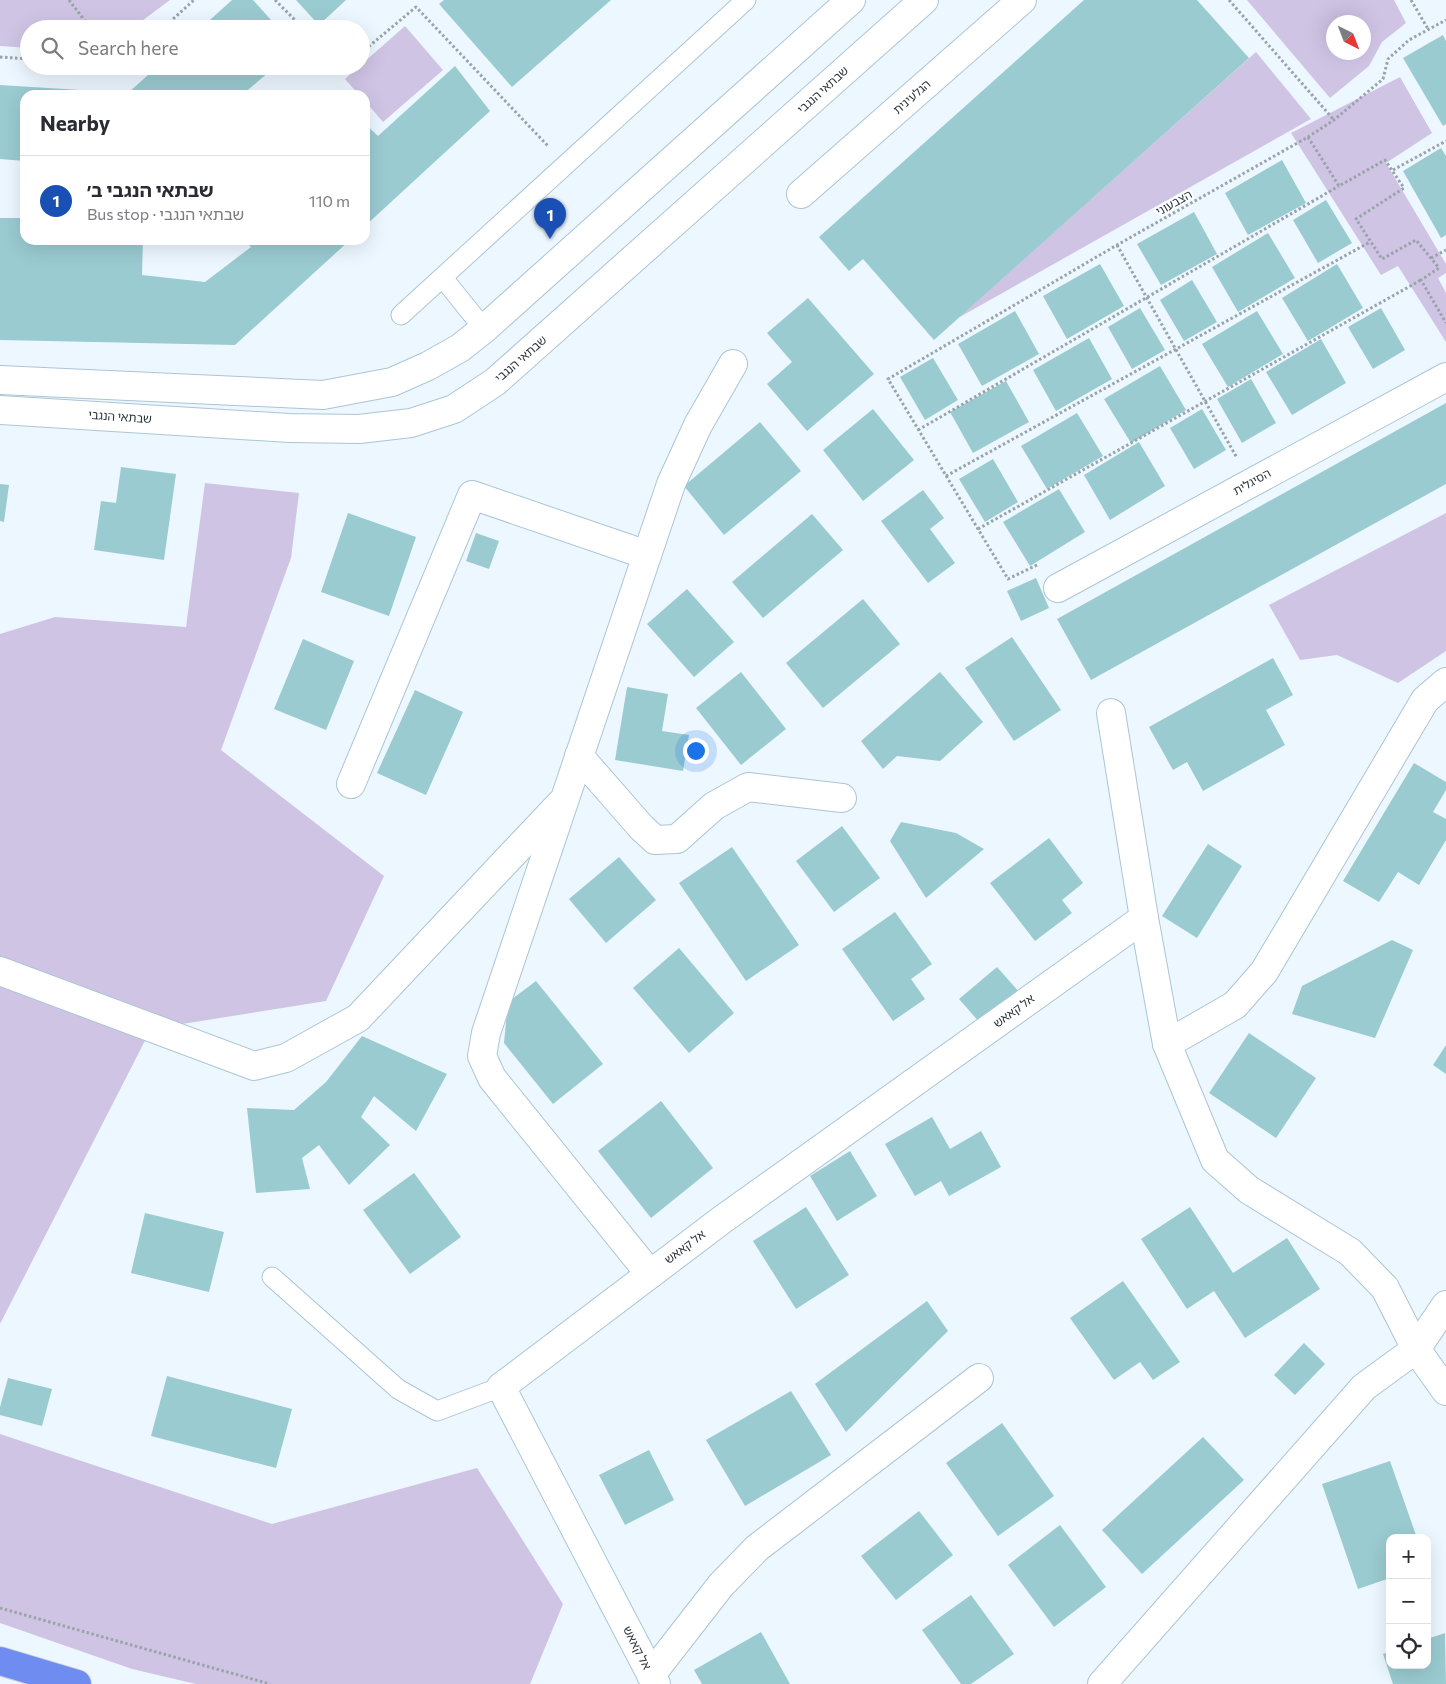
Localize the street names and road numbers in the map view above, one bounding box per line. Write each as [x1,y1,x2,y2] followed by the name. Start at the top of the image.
[794,63,851,116] street label: שבתאי הנגבי
[890,76,933,116] street label: הגלעינית
[1153,186,1194,218] street label: הצבעוני
[492,332,549,384] street label: שבתאי הנגבי
[88,407,152,425] street label: שבתאי הנגבי
[1230,465,1273,497] street label: הסיגלית
[990,990,1037,1030] street label: אל קאאש
[661,1226,708,1266] street label: אל קאאש
[621,1623,655,1672] street label: אל קאאש

